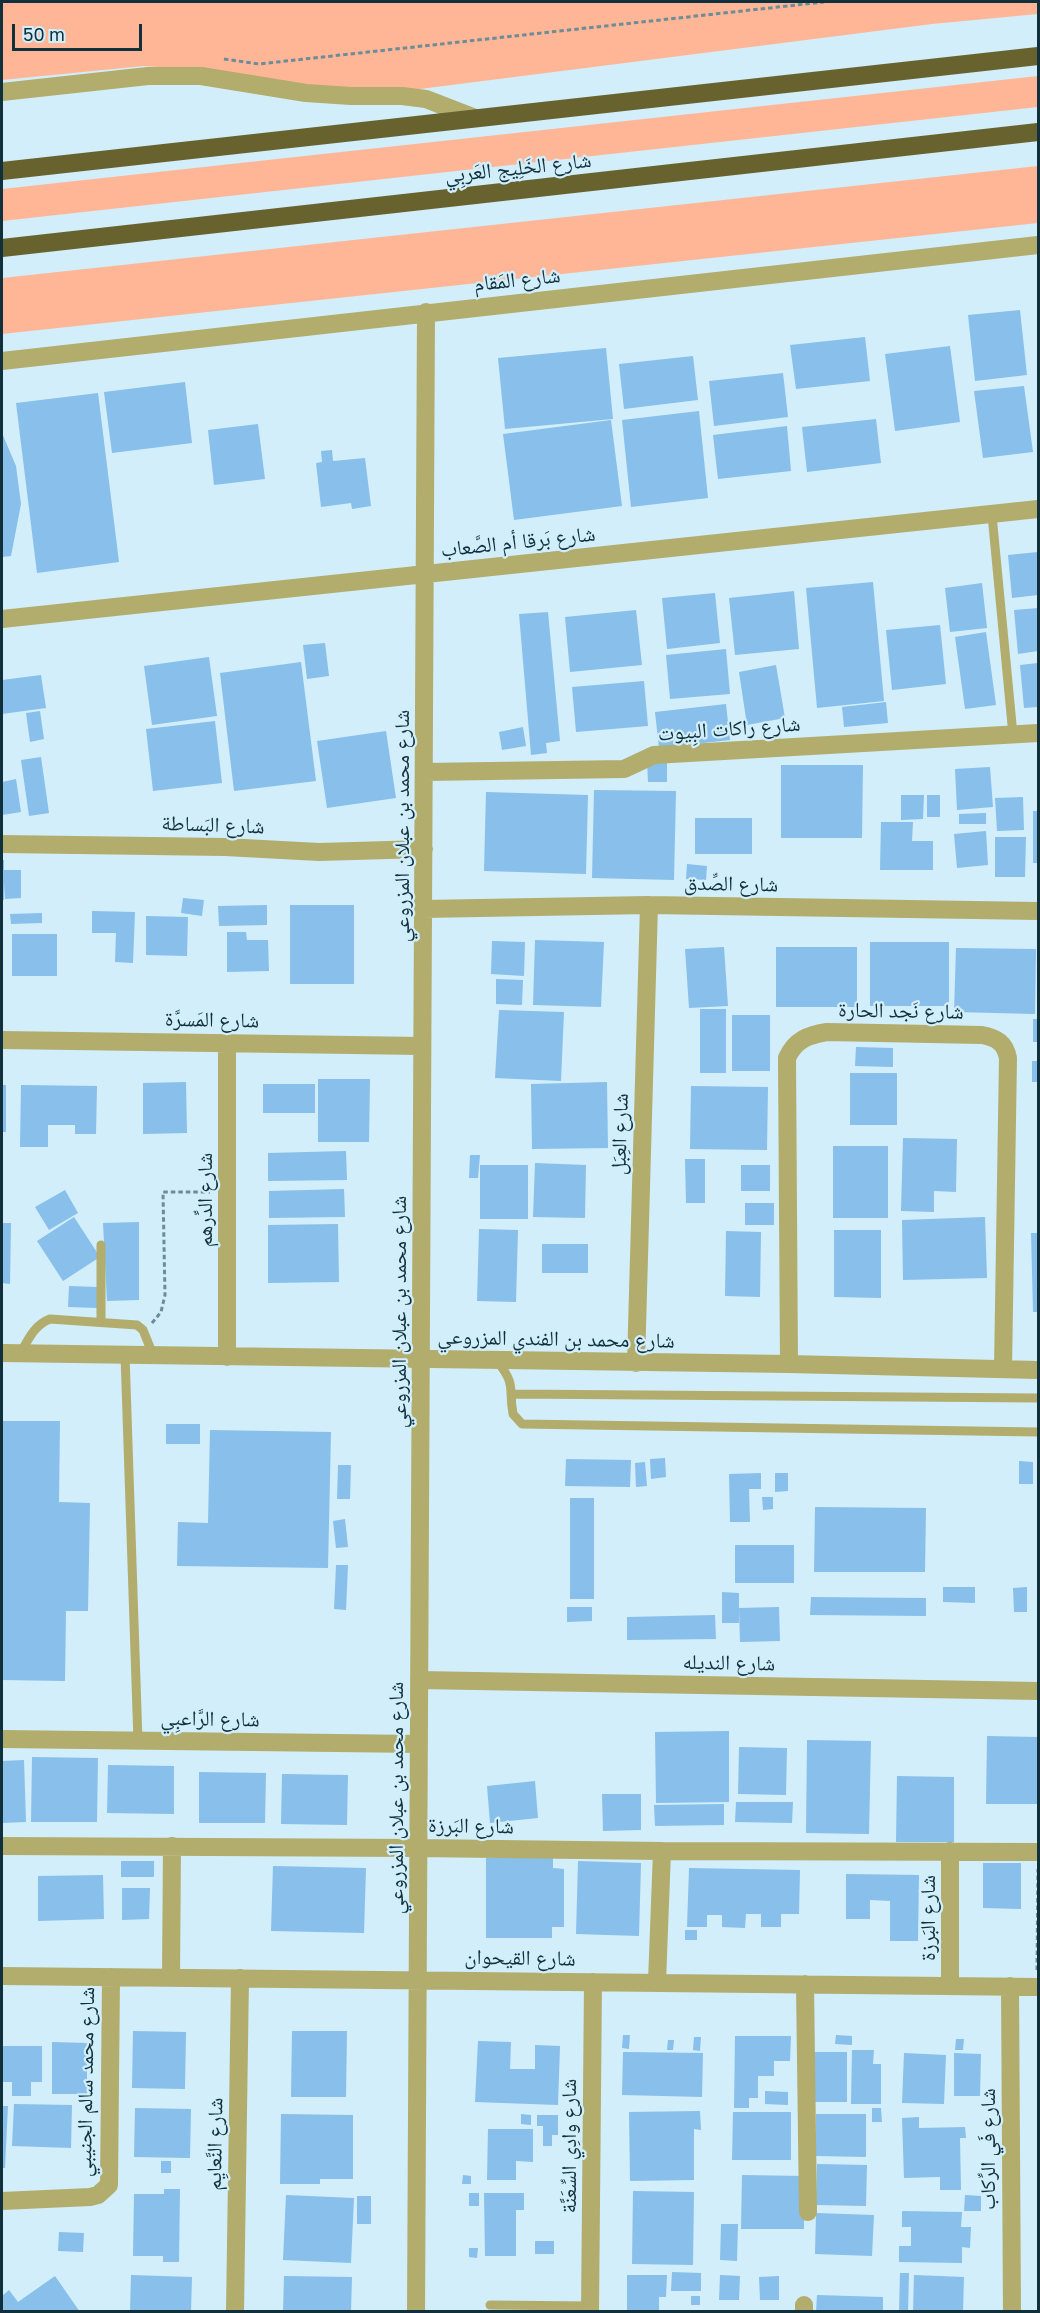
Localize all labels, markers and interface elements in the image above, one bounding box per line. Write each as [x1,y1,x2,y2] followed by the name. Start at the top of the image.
[15,12,146,50] scale bar
[23,23,65,45] text: 50 m
[443,148,593,188] street label: شارع الخَلِيج العَربِي
[472,263,562,297] street label: شارع المَقام
[439,521,597,563] street label: شارع بَرقا أم الصَّعاب
[389,710,415,942] street label: شارع محمد بن عبلان المزروعي
[657,711,801,747] street label: شارع راكات البِيوت
[161,811,265,839] street label: شارع البَساطة
[684,871,778,897] street label: شارع الصِّدق
[838,997,964,1025] street label: شارع نَجد الحارة
[165,1007,259,1033] street label: شارع المَسرَّة
[606,1093,634,1175] street label: شارع العِبَل
[192,1153,218,1247] street label: شارع الدِّرهم
[386,1196,412,1428] street label: شارع محمد بن عبلان المزروعي
[437,1324,675,1354] street label: شارع محمد بن الفندي المزروعي
[683,1650,775,1676] street label: شارع النديله
[383,1682,409,1914] street label: شارع محمد بن عبلان المزروعي
[160,1706,260,1732] street label: شارع الرَّاعبِي
[428,1813,514,1839] street label: شارع البَرزة
[915,1875,941,1961] street label: شارع البَرزة
[464,1944,576,1972] street label: شارع القيحوان
[72,1987,100,2177] street label: شارع محمد سالم الجنيبي
[556,2079,582,2213] street label: شارع وادِي السِّعَنَّة
[975,2088,1001,2210] street label: شارع فَي الرِّكاب
[202,2097,228,2191] street label: شارع النَّعايِم

